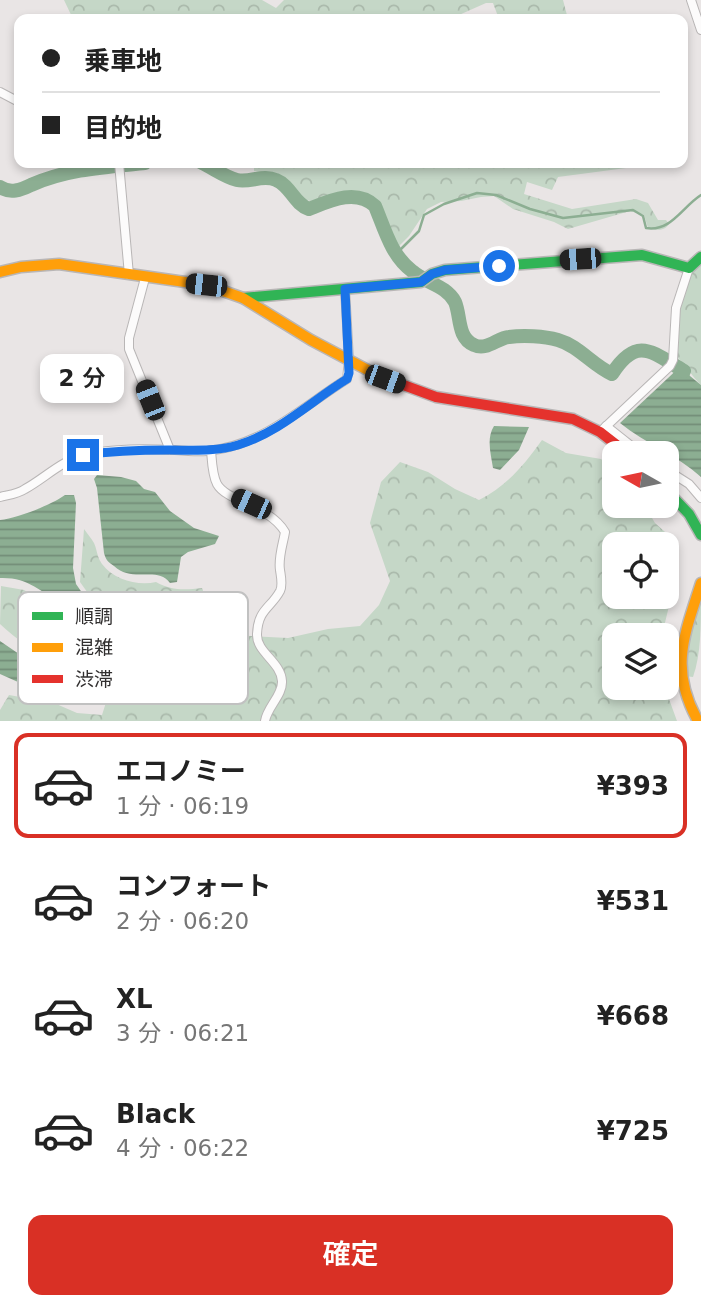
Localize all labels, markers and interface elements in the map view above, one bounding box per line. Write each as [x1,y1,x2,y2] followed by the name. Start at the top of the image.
[84,46,162,76] text: 乗車地
[84,113,162,143] text: 目的地
[559,247,602,271] car
[483,250,515,282] route start
[185,272,228,298] car
[41,354,125,402] callout: 2 分
[362,362,409,396] car
[58,365,106,391] text: 2 分
[133,377,168,423] car
[67,439,99,471] route end
[602,441,679,518] north arrow
[602,441,679,700] map controls
[228,486,275,522] car
[602,532,679,609] button: locate
[18,592,248,704] legend
[75,605,113,627] text: 順調
[602,623,679,700] button: layers
[75,636,113,658] text: 混雑
[75,668,113,690] text: 渋滞
[32,754,95,817] icon: car
[116,756,246,786] text: エコノミー
[597,771,669,801] text: ¥393
[116,793,249,819] text: 1 分 · 06:19
[32,869,95,932] icon: car
[116,871,271,901] text: コンフォート
[597,886,669,916] text: ¥531
[116,908,249,934] text: 2 分 · 06:20
[32,984,95,1047] icon: car
[116,984,153,1014] text: XL
[597,1001,669,1031] text: ¥668
[116,1020,249,1046] text: 3 分 · 06:21
[32,1099,95,1162] icon: car
[116,1099,195,1129] text: Black
[597,1116,669,1146] text: ¥725
[116,1135,249,1161] text: 4 分 · 06:22
[28,1215,673,1295] button: 確定

